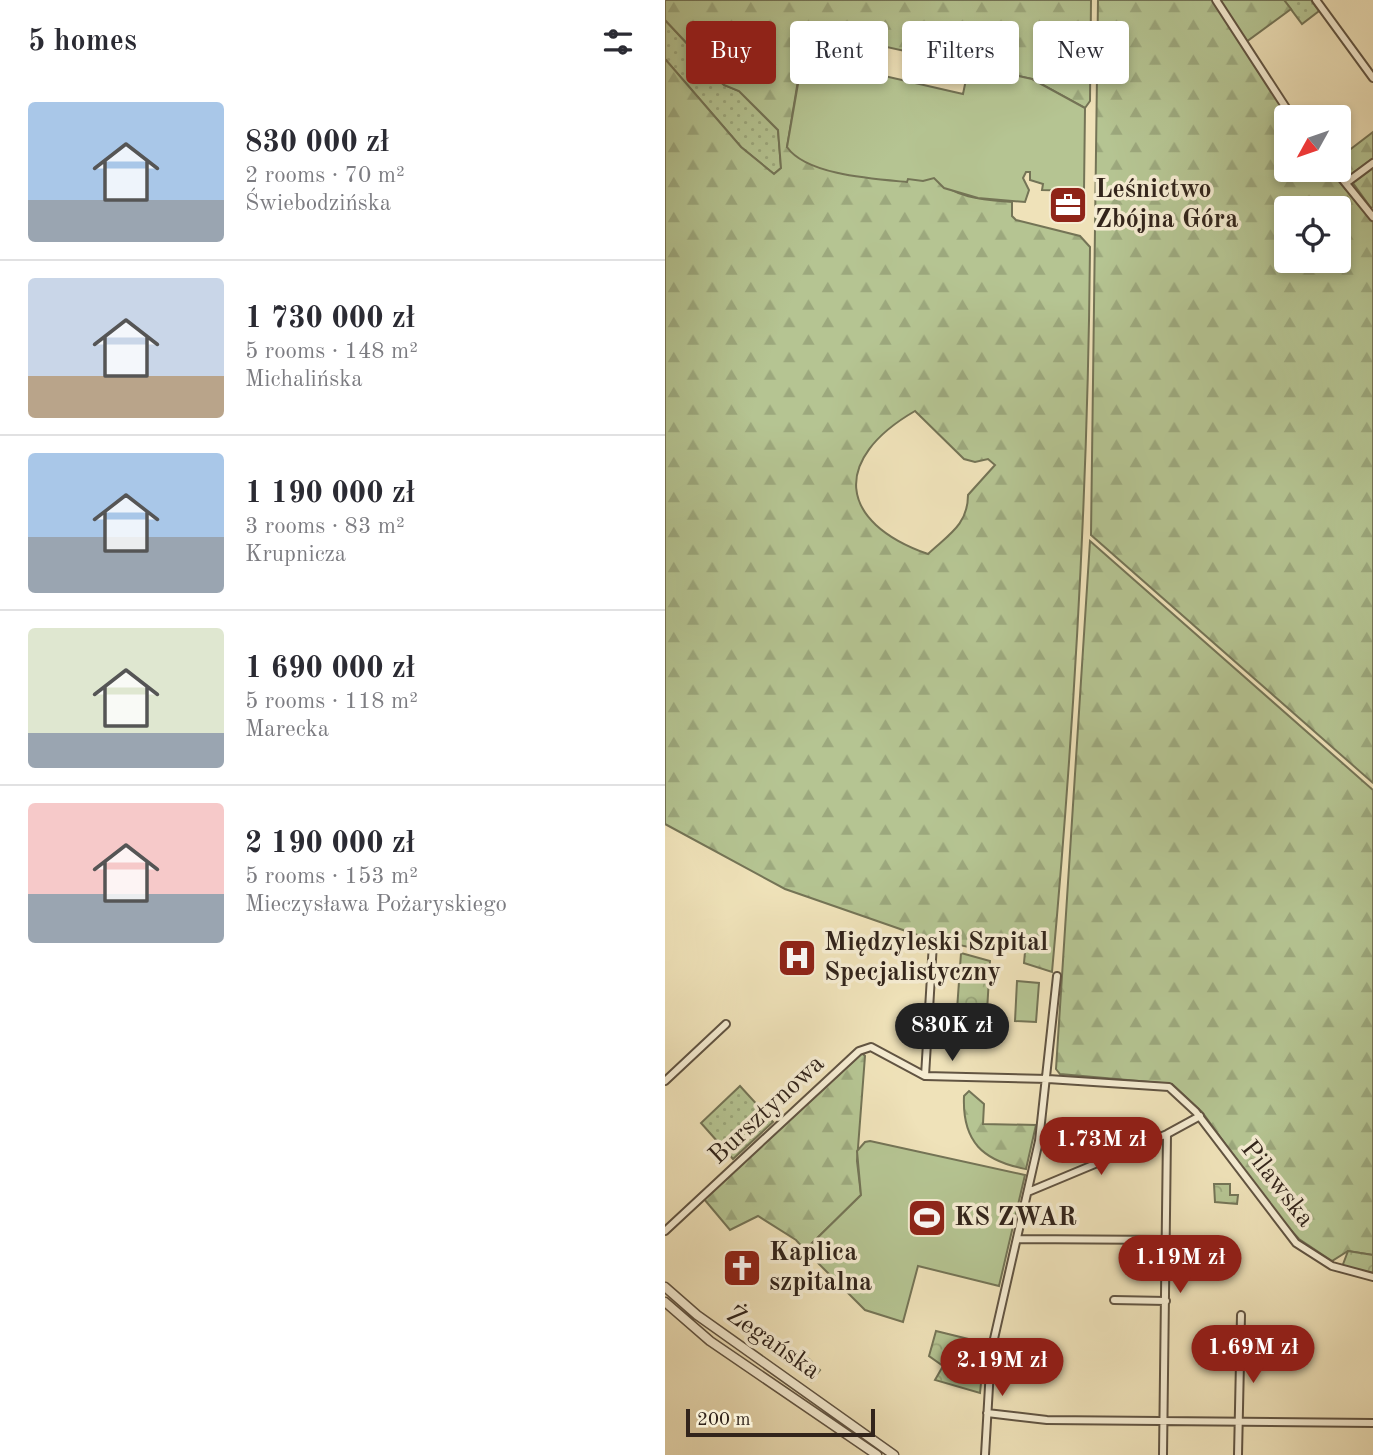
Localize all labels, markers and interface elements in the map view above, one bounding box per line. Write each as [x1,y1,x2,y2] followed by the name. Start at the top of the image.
[686,21,776,84] chip: Buy
[790,21,888,84] chip: Rent
[902,21,1019,84] chip: Filters
[1033,21,1129,84] chip: New
[599,23,637,61] icon: filters
[28,27,137,57] text: 5 homes
[1274,105,1351,182] north arrow
[1274,105,1351,273] map controls
[245,128,389,158] text: 830 000 zł
[84,130,168,214] icon: home
[245,164,405,187] text: 2 rooms · 70 m²
[1095,177,1238,233] place label: Leśnictwo Zbójna Góra
[1047,184,1089,226] office icon: Leśnictwo Zbójna Góra
[245,192,391,215] text: Świebodzińska
[1274,196,1351,273] button: locate
[245,304,415,334] text: 1 730 000 zł
[84,306,168,390] icon: home
[245,340,418,363] text: 5 rooms · 148 m²
[245,368,363,391] text: Michalińska
[245,479,415,509] text: 1 190 000 zł
[84,481,168,565] icon: home
[245,515,405,538] text: 3 rooms · 83 m²
[245,543,346,566] text: Krupnicza
[245,654,415,684] text: 1 690 000 zł
[84,656,168,740] icon: home
[245,690,418,713] text: 5 rooms · 118 m²
[245,718,329,741] text: Marecka
[245,829,415,859] text: 2 190 000 zł
[84,831,168,915] icon: home
[245,865,418,888] text: 5 rooms · 153 m²
[245,893,507,916] text: Mieczysława Pożaryskiego
[824,930,1048,986] place label: Międzyleski Szpital Specjalistyczny
[776,937,818,979] hospital icon: Międzyleski Szpital Specjalistyczny
[887,1004,1017,1063] pin: 830K zł
[911,1014,993,1037] text: 830K zł
[704,1050,830,1170] street label: Bursztynowa
[1029,1118,1173,1177] pin: 1.73M zł
[1055,1128,1147,1151] text: 1.73M zł
[1235,1136,1319,1232] street label: Pilawska
[906,1197,948,1239] sports icon: KS ZWAR
[954,1205,1077,1231] place label: KS ZWAR
[1108,1236,1252,1295] pin: 1.19M zł
[769,1240,872,1296] place label: Kaplica szpitalna
[1134,1246,1226,1269] text: 1.19M zł
[721,1247,763,1289] church icon: Kaplica szpitalna
[722,1299,826,1385] street label: Żegańska
[1181,1326,1325,1385] pin: 1.69M zł
[1207,1336,1299,1359] text: 1.69M zł
[930,1338,1074,1398] pin: 2.19M zł
[956,1349,1048,1372] text: 2.19M zł
[686,1406,875,1438] scale bar
[697,1411,750,1430] text: 200 m

